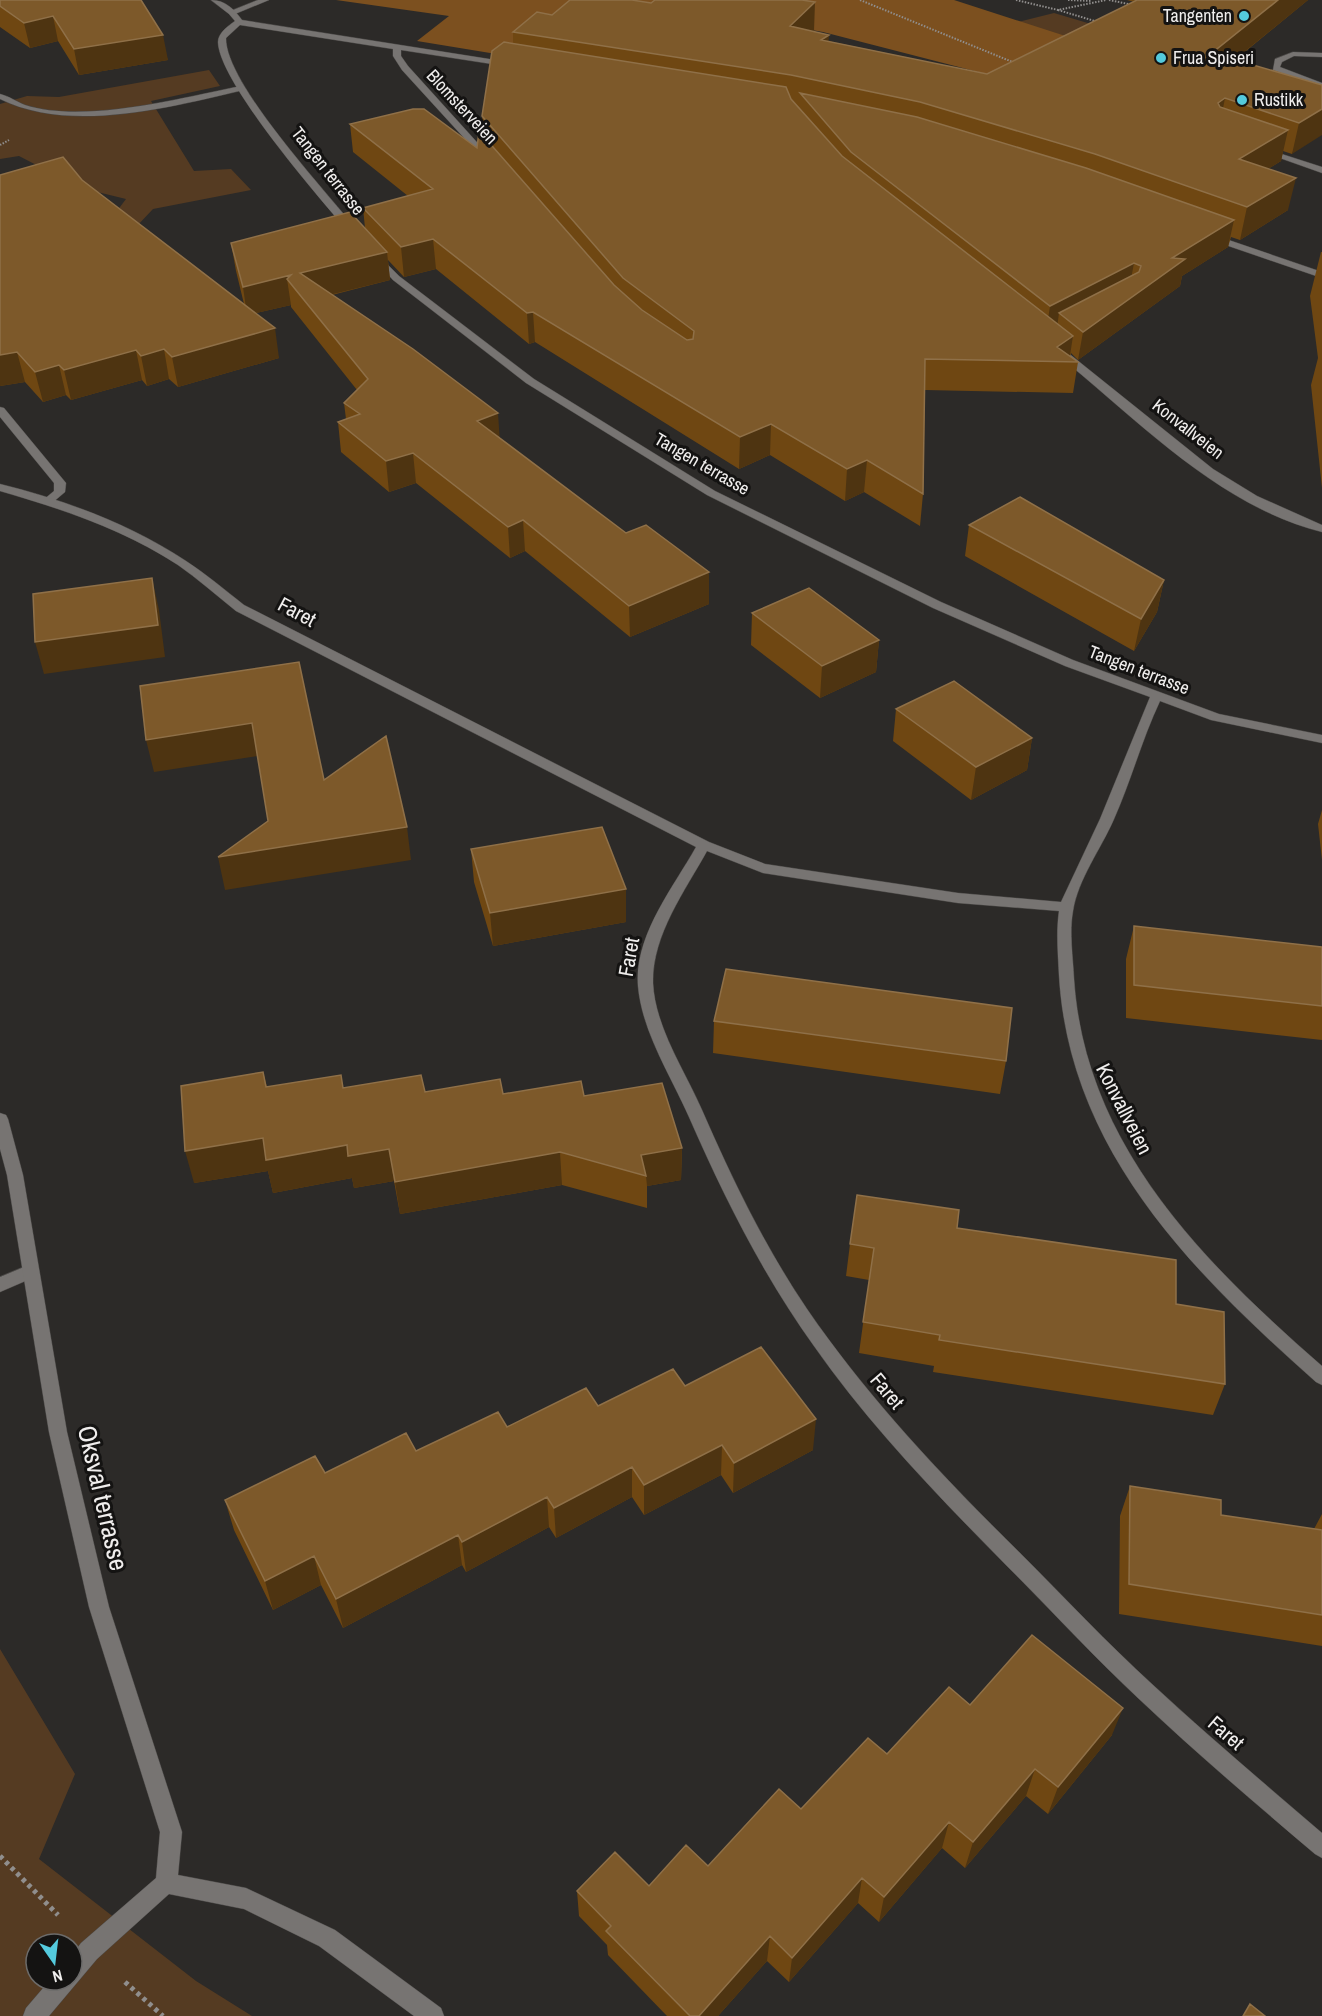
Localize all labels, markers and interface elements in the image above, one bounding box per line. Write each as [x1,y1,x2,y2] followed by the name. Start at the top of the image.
[1163,3,1232,28] place label: Tangenten
[1237,9,1251,23] marker: Tangenten
[1173,45,1254,70] place label: Frua Spiseri
[1154,51,1168,65] marker: Frua Spiseri
[421,64,504,150] street label: Blomsterveien
[1254,87,1304,112] place label: Rustikk
[1235,93,1249,107] marker: Rustikk
[286,121,371,220] street label: Tangen terrasse
[1147,393,1229,464] street label: Konvallveien
[650,426,754,501] street label: Tangen terrasse
[273,590,322,634] street label: Faret
[1085,639,1193,700] street label: Tangen terrasse
[611,935,646,979] street label: Faret
[1089,1058,1160,1159] street label: Konvallveien
[864,1366,911,1415] street label: Faret
[70,1422,137,1574] street label: Oksval terrasse
[1202,1709,1251,1757] street label: Faret
[24,1932,84,1992] north arrow
[50,1965,65,1988] text: N

